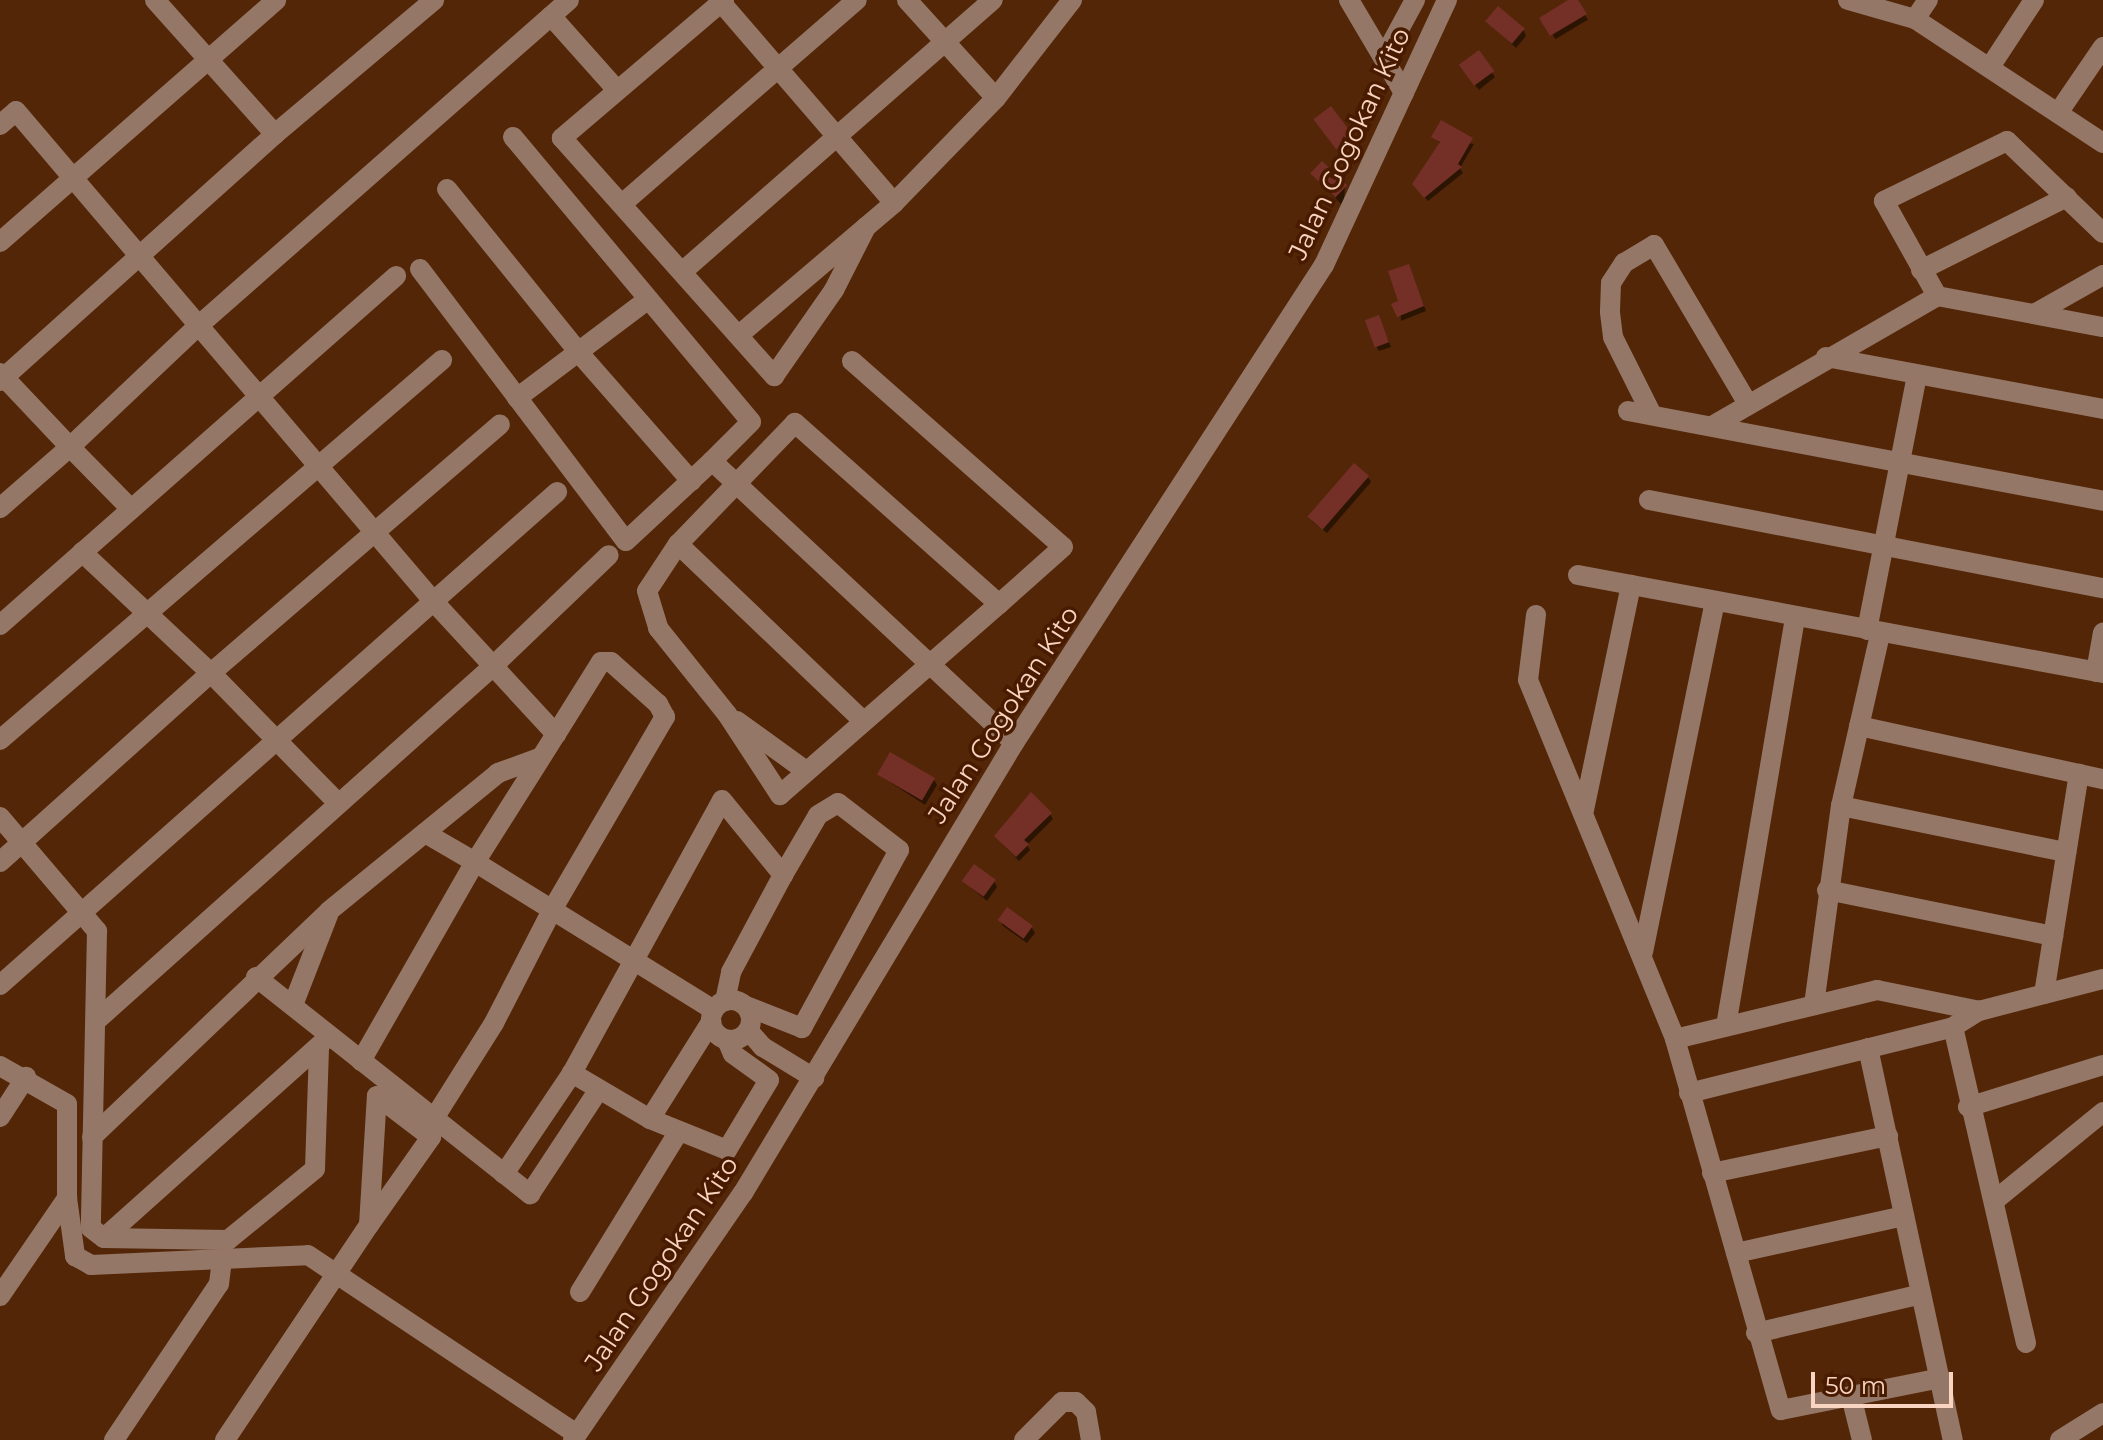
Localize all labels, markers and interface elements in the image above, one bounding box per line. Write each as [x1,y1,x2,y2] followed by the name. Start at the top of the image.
[1283,23,1417,265] street label: Jalan Gogokan Kito
[922,601,1086,829] street label: Jalan Gogokan Kito
[579,1151,745,1377] street label: Jalan Gogokan Kito
[1815,1356,1957,1406] scale bar
[1825,1371,1886,1400] text: 50 m

